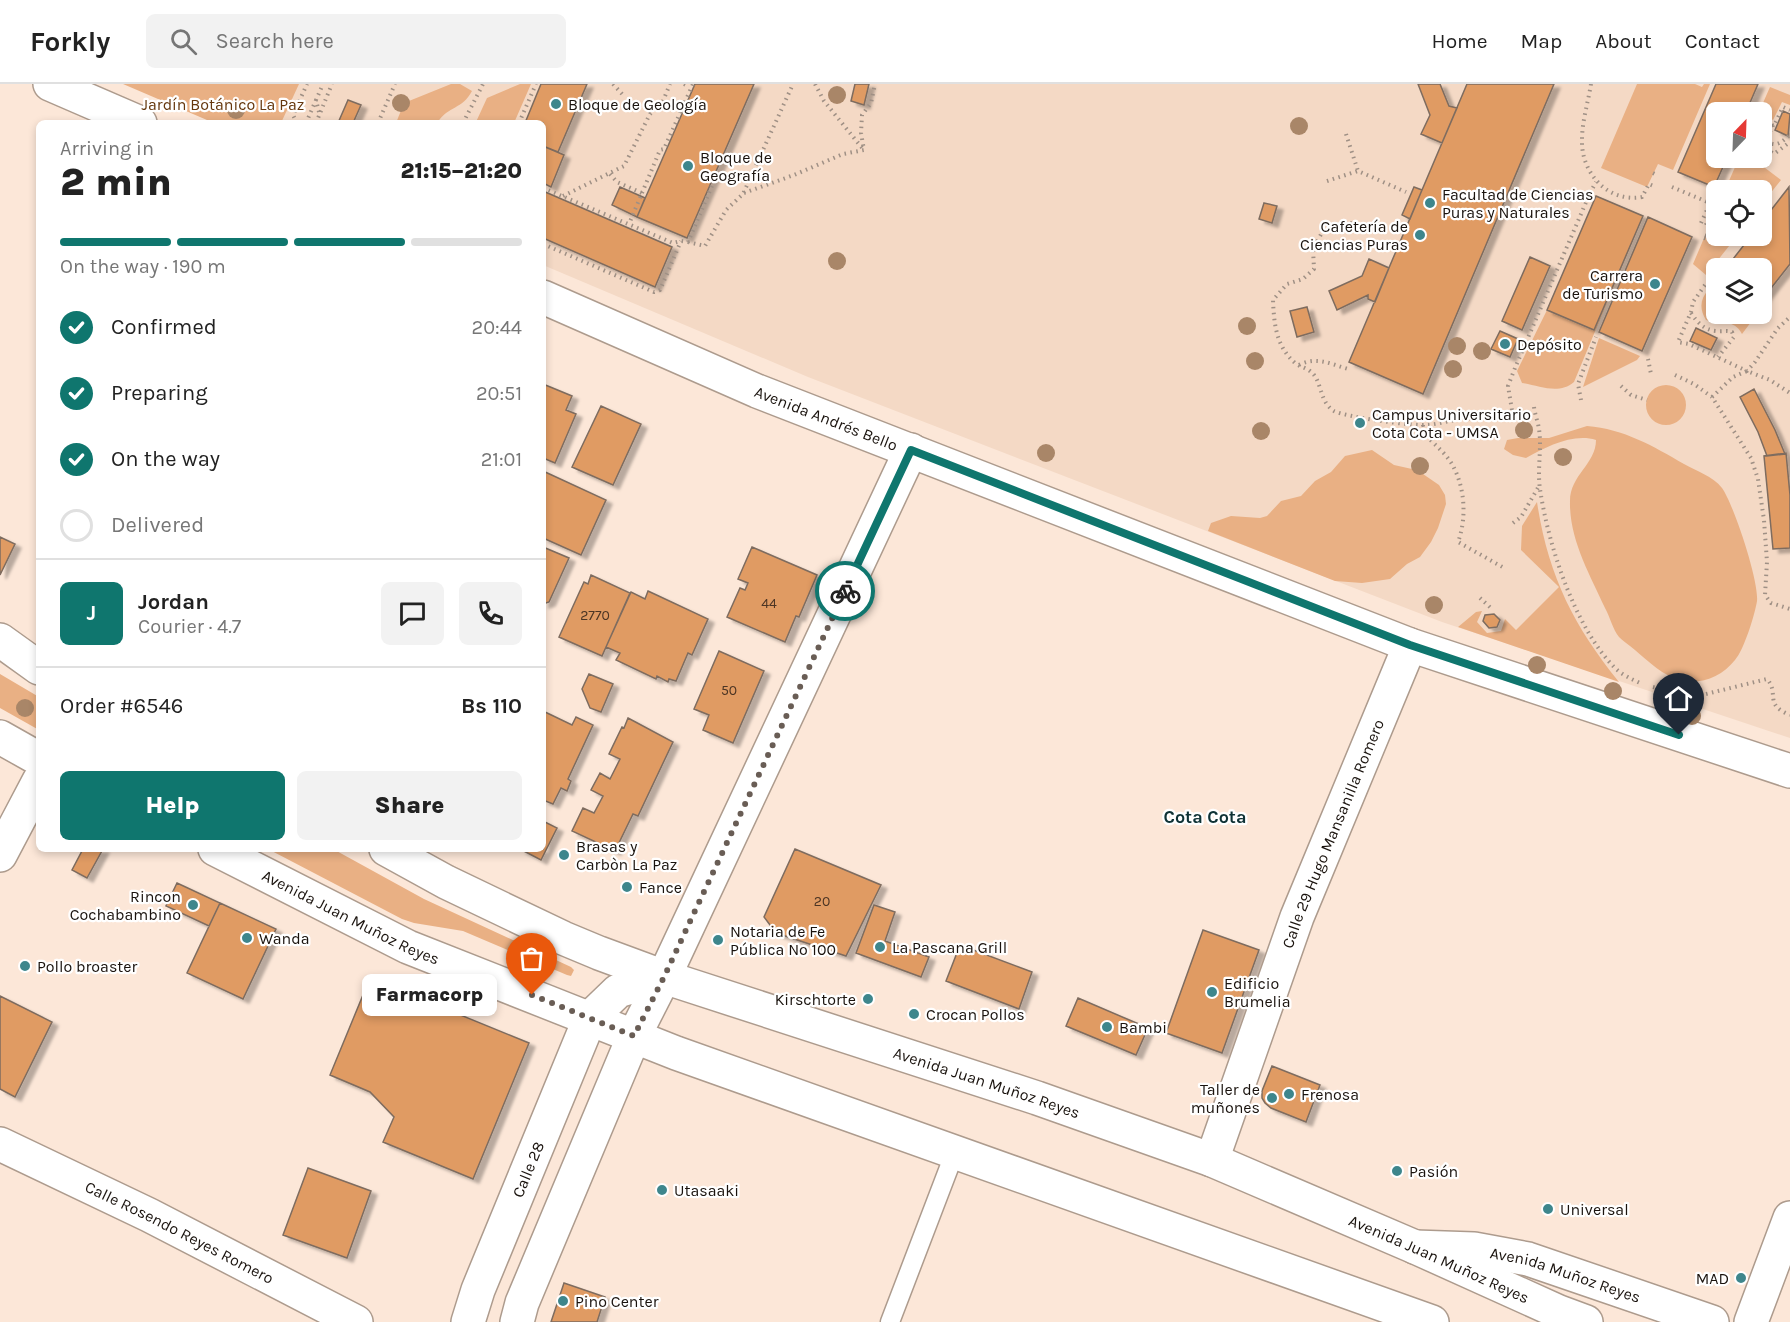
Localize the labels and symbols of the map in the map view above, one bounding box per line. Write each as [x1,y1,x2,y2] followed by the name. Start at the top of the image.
[142,95,304,114] park label: Jardín Botánico La Paz
[568,95,707,114] place label: Bloque de Geología
[549,97,563,111] marker: Bloque de Geología
[1706,102,1772,168] north arrow
[700,148,772,185] place label: Bloque de Geografía
[681,159,695,173] marker: Bloque de Geografía
[1442,185,1594,222] place label: Facultad de Ciencias Puras y Naturales
[1423,196,1437,210] marker: Facultad de Ciencias Puras y Naturales
[1300,217,1408,254] place label: Cafetería de Ciencias Puras
[1413,228,1427,242] marker: Cafetería de Ciencias Puras
[1562,266,1643,303] place label: Carrera de Turismo
[1648,277,1662,291] marker: Carrera de Turismo
[1517,335,1582,354] place label: Depósito
[1498,337,1512,351] marker: Depósito
[752,381,901,454] street label: Avenida Andrés Bello
[1372,405,1531,442] place label: Campus Universitario Cota Cota - UMSA
[1353,416,1367,430] marker: Campus Universitario Cota Cota - UMSA
[815,561,875,621] courier
[761,595,777,612] house number: 44
[580,607,610,624] house number: 2770
[1653,673,1704,735] pin
[721,682,737,699] house number: 50
[1277,716,1388,951] street label: Calle 29 Hugo Mansanilla Romero
[1164,806,1247,828] district label: Cota Cota
[576,837,677,874] place label: Brasas y Carbòn La Paz
[557,848,571,862] marker: Brasas y Carbòn La Paz
[259,865,442,968] street label: Avenida Juan Muñoz Reyes
[639,878,682,897] place label: Fance
[620,880,634,894] marker: Fance
[70,887,181,924] place label: Rincon Cochabambino
[814,893,830,910] house number: 20
[186,898,200,912] marker: Rincon Cochabambino
[730,922,836,959] place label: Notaria de Fe Pública No 100
[259,929,310,948] place label: Wanda
[240,931,254,945] marker: Wanda
[506,933,557,995] pin
[711,933,725,947] marker: Notaria de Fe Pública No 100
[892,938,1007,957] place label: La Pascana Grill
[873,940,887,954] marker: La Pascana Grill
[37,957,138,976] place label: Pollo broaster
[18,959,32,973] marker: Pollo broaster
[361,974,496,1016] callout: Farmacorp
[1224,974,1291,1011] place label: Edificio Brumelia
[1205,985,1219,999] marker: Edificio Brumelia
[775,990,856,1009] place label: Kirschtorte
[861,992,875,1006] marker: Kirschtorte
[926,1005,1025,1024] place label: Crocan Pollos
[907,1007,921,1021] marker: Crocan Pollos
[1119,1018,1167,1037] place label: Bambi
[1100,1020,1114,1034] marker: Bambi
[891,1043,1083,1122] street label: Avenida Juan Muñoz Reyes
[1191,1080,1260,1117] place label: Taller de muñones
[1301,1085,1359,1104] place label: Frenosa
[1282,1087,1296,1101] marker: Frenosa
[1265,1091,1279,1105] marker: Taller de muñones
[508,1139,548,1200] street label: Calle 28
[1409,1162,1458,1181] place label: Pasión
[1390,1164,1404,1178] marker: Pasión
[82,1177,277,1287] street label: Calle Rosendo Reyes Romero
[674,1181,739,1200] place label: Utasaaki
[655,1183,669,1197] marker: Utasaaki
[1560,1200,1629,1219] place label: Universal
[1541,1202,1555,1216] marker: Universal
[1346,1210,1532,1307] street label: Avenida Juan Muñoz Reyes
[1489,1243,1643,1306] street label: Avenida Muñoz Reyes
[1696,1269,1729,1288] place label: MAD
[1734,1271,1748,1285] marker: MAD
[575,1292,659,1311] place label: Pino Center
[556,1294,570,1308] marker: Pino Center

